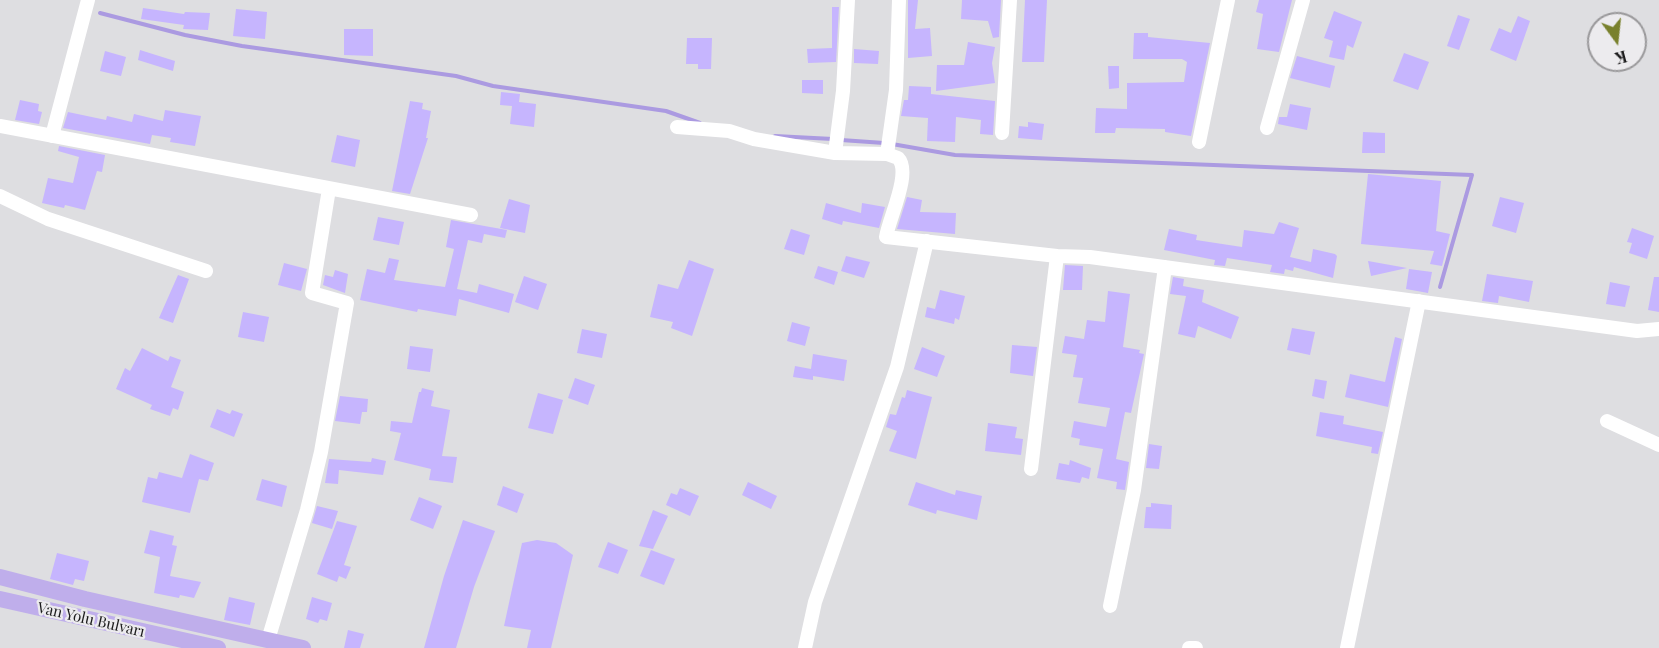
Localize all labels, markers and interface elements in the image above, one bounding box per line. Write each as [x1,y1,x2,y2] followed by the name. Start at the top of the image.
[1587,12,1647,72] north arrow
[1613,46,1630,70] text: K
[36,599,146,641] street label: Van Yolu Bulvarı

